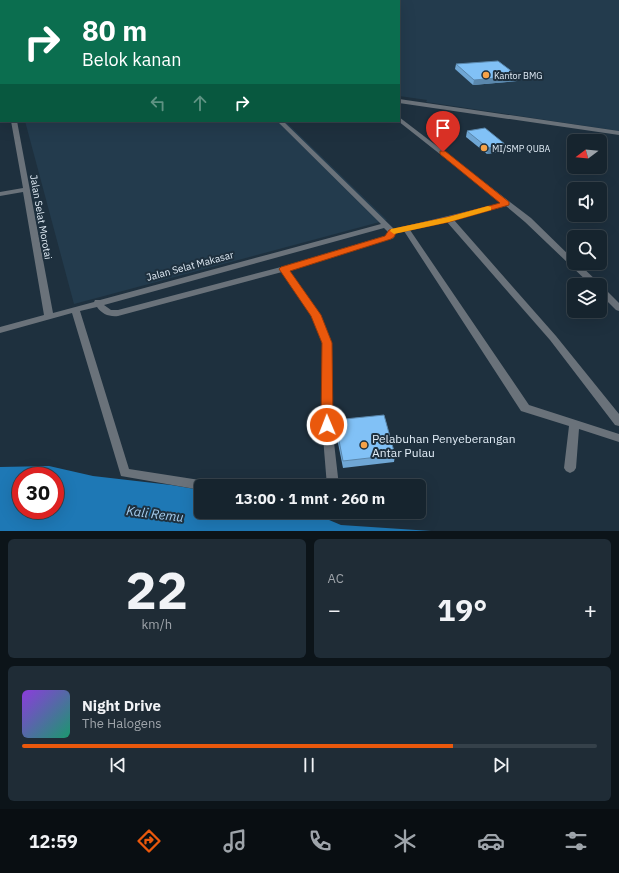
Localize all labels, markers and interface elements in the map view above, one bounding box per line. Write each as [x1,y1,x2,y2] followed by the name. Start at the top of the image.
[82,12,147,49] text: 80 m
[16,16,68,68] icon: right
[82,48,181,71] text: Belok kanan
[481,70,491,80] marker: Kantor BMG
[494,70,543,81] place label: Kantor BMG
[147,92,169,114] icon: left
[189,92,211,114] icon: ahead
[231,92,253,114] icon: right
[426,111,460,152] pin
[432,117,454,139] icon: arrive
[567,134,607,174] north arrow
[567,134,607,318] map controls
[479,143,489,153] marker: MI/SMP QUBA
[492,143,551,154] place label: MI/SMP QUBA
[27,173,55,261] street label: Jalan Selat Morotai
[567,182,607,222] button: sound
[567,230,607,270] button: search
[145,248,235,284] street label: Jalan Selat Makasar
[567,278,607,318] button: layers
[306,404,348,446] position arrow
[372,431,515,460] place label: Pelabuhan Penyeberangan Antar Pulau
[359,440,369,450] marker: Pelabuhan Penyeberangan Antar Pulau
[12,467,64,519] speed limit sign: 30
[235,489,385,508] text: 13:00 · 1 mnt · 260 m
[125,502,185,526] water label: Kali Remu
[126,556,188,623] text: 22
[328,570,344,587] text: AC
[437,590,487,629] text: 19°
[328,595,341,624] text: −
[584,595,597,624] text: +
[141,616,172,633] text: km/h
[82,696,161,715] text: Night Drive
[82,715,162,732] text: The Halogens
[107,754,129,776] icon: previous
[298,754,320,776] icon: pause
[490,754,512,776] icon: next
[135,827,163,855] icon: directions
[221,827,249,855] icon: music
[306,827,334,855] icon: phone
[391,827,419,855] icon: climate
[477,827,505,855] icon: car
[562,827,590,855] icon: filters
[29,830,78,853] text: 12:59

